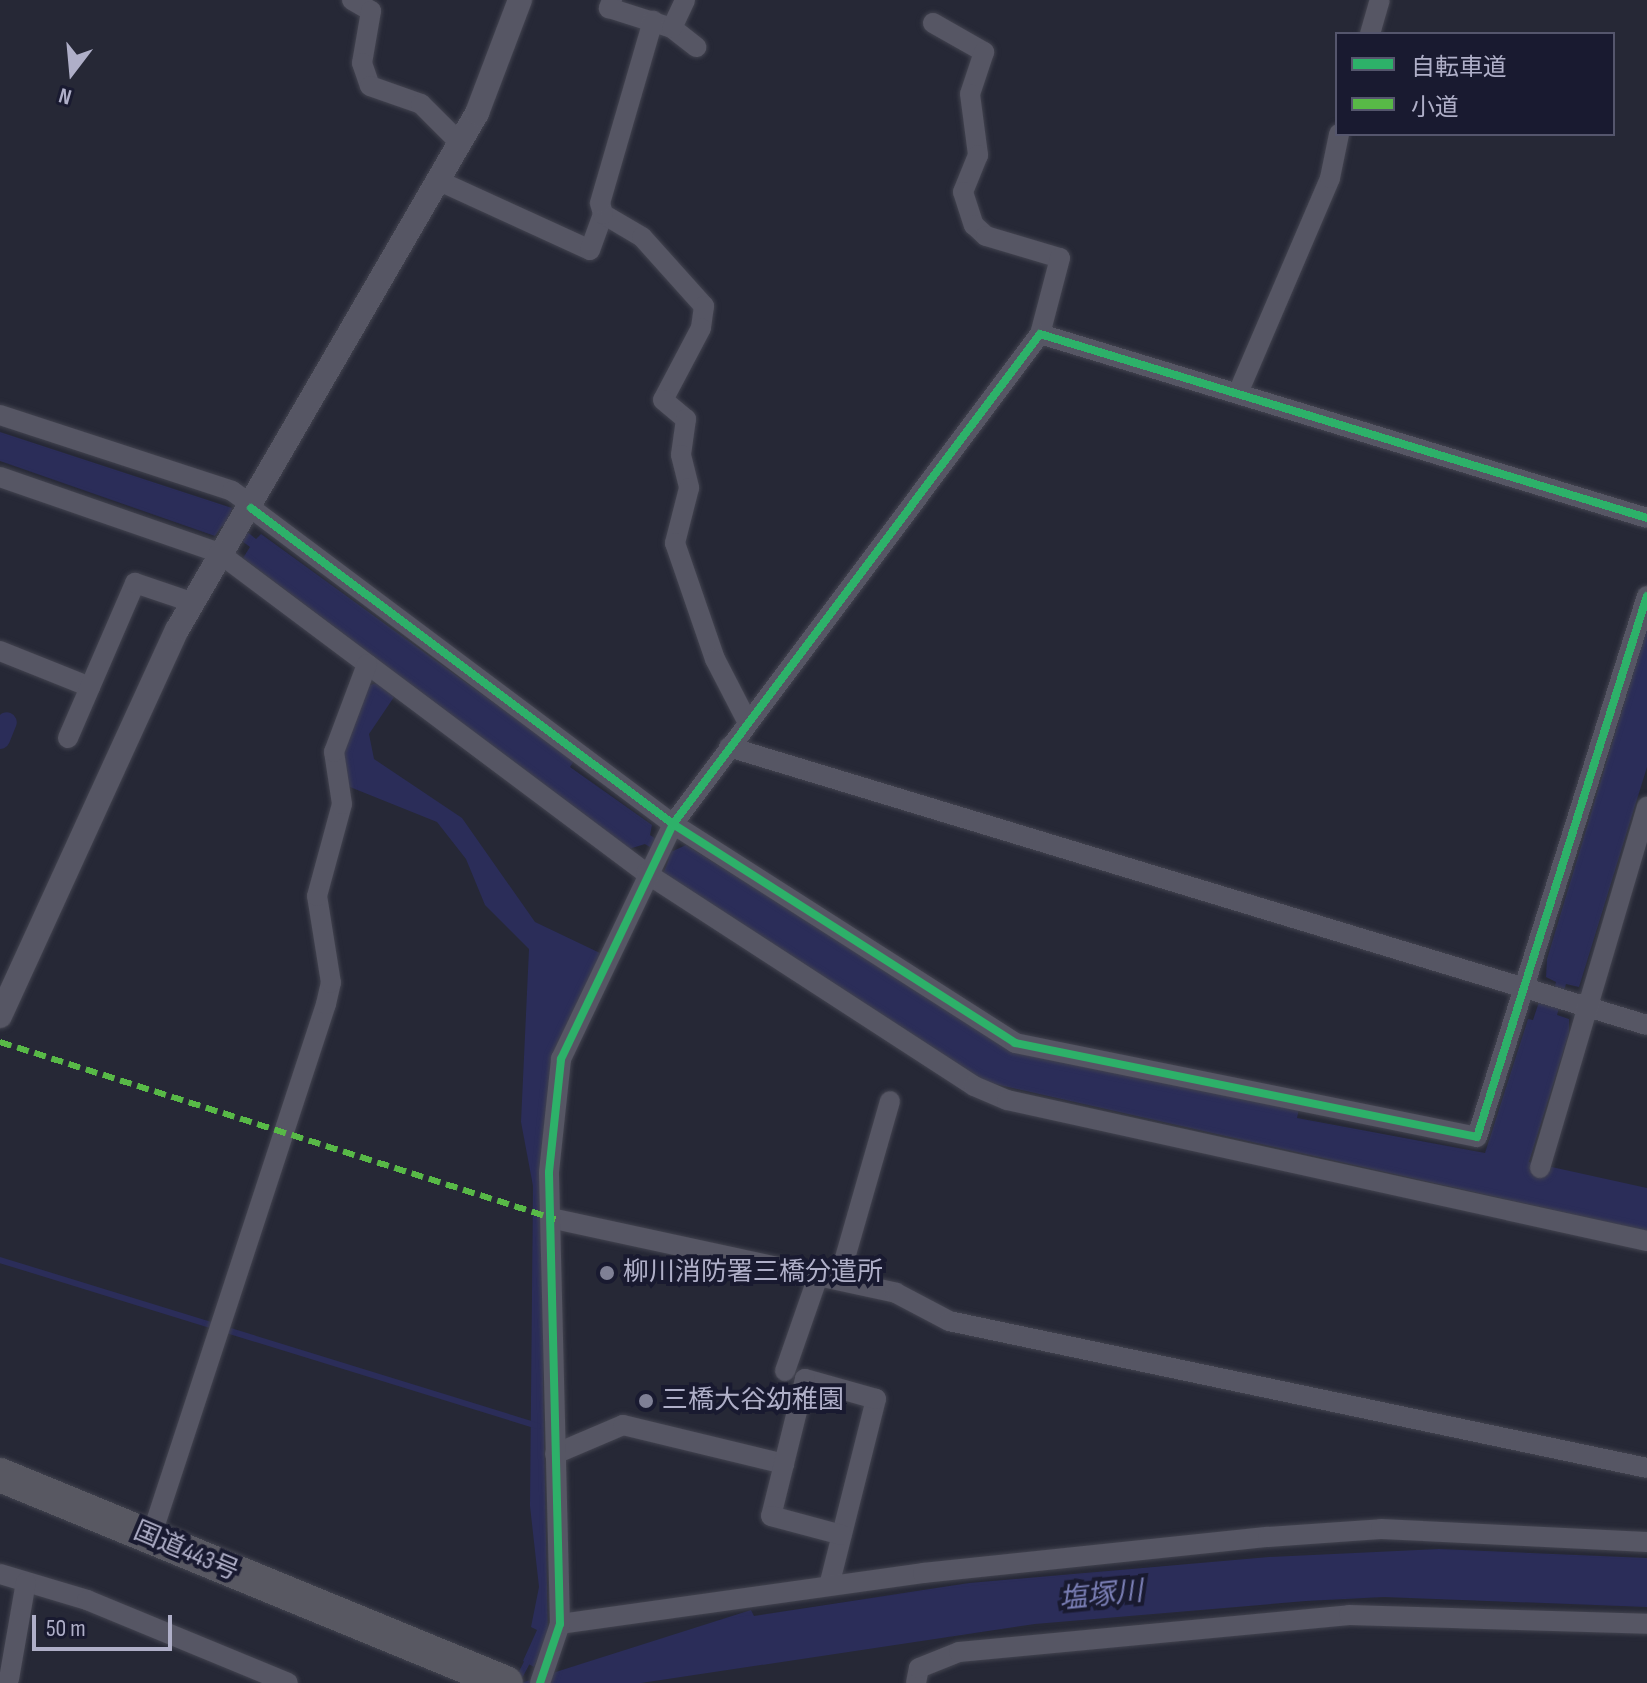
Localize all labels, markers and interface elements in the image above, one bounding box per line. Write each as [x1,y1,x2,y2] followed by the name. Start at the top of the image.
[32,32,112,112] north arrow
[1335,32,1615,136] legend
[1411,53,1507,82] text: 自転車道
[56,81,75,110] text: N
[1411,93,1459,122] text: 小道
[623,1257,883,1289] place label: 柳川消防署三橋分遣所
[598,1264,616,1282] marker: 柳川消防署三橋分遣所
[662,1385,844,1417] place label: 三橋大谷幼稚園
[637,1392,655,1410] marker: 三橋大谷幼稚園
[129,1516,243,1588] street label: 国道443号
[1057,1575,1145,1617] water label: 塩塚川
[36,1599,176,1649] scale bar
[46,1614,86,1643] text: 50 m

